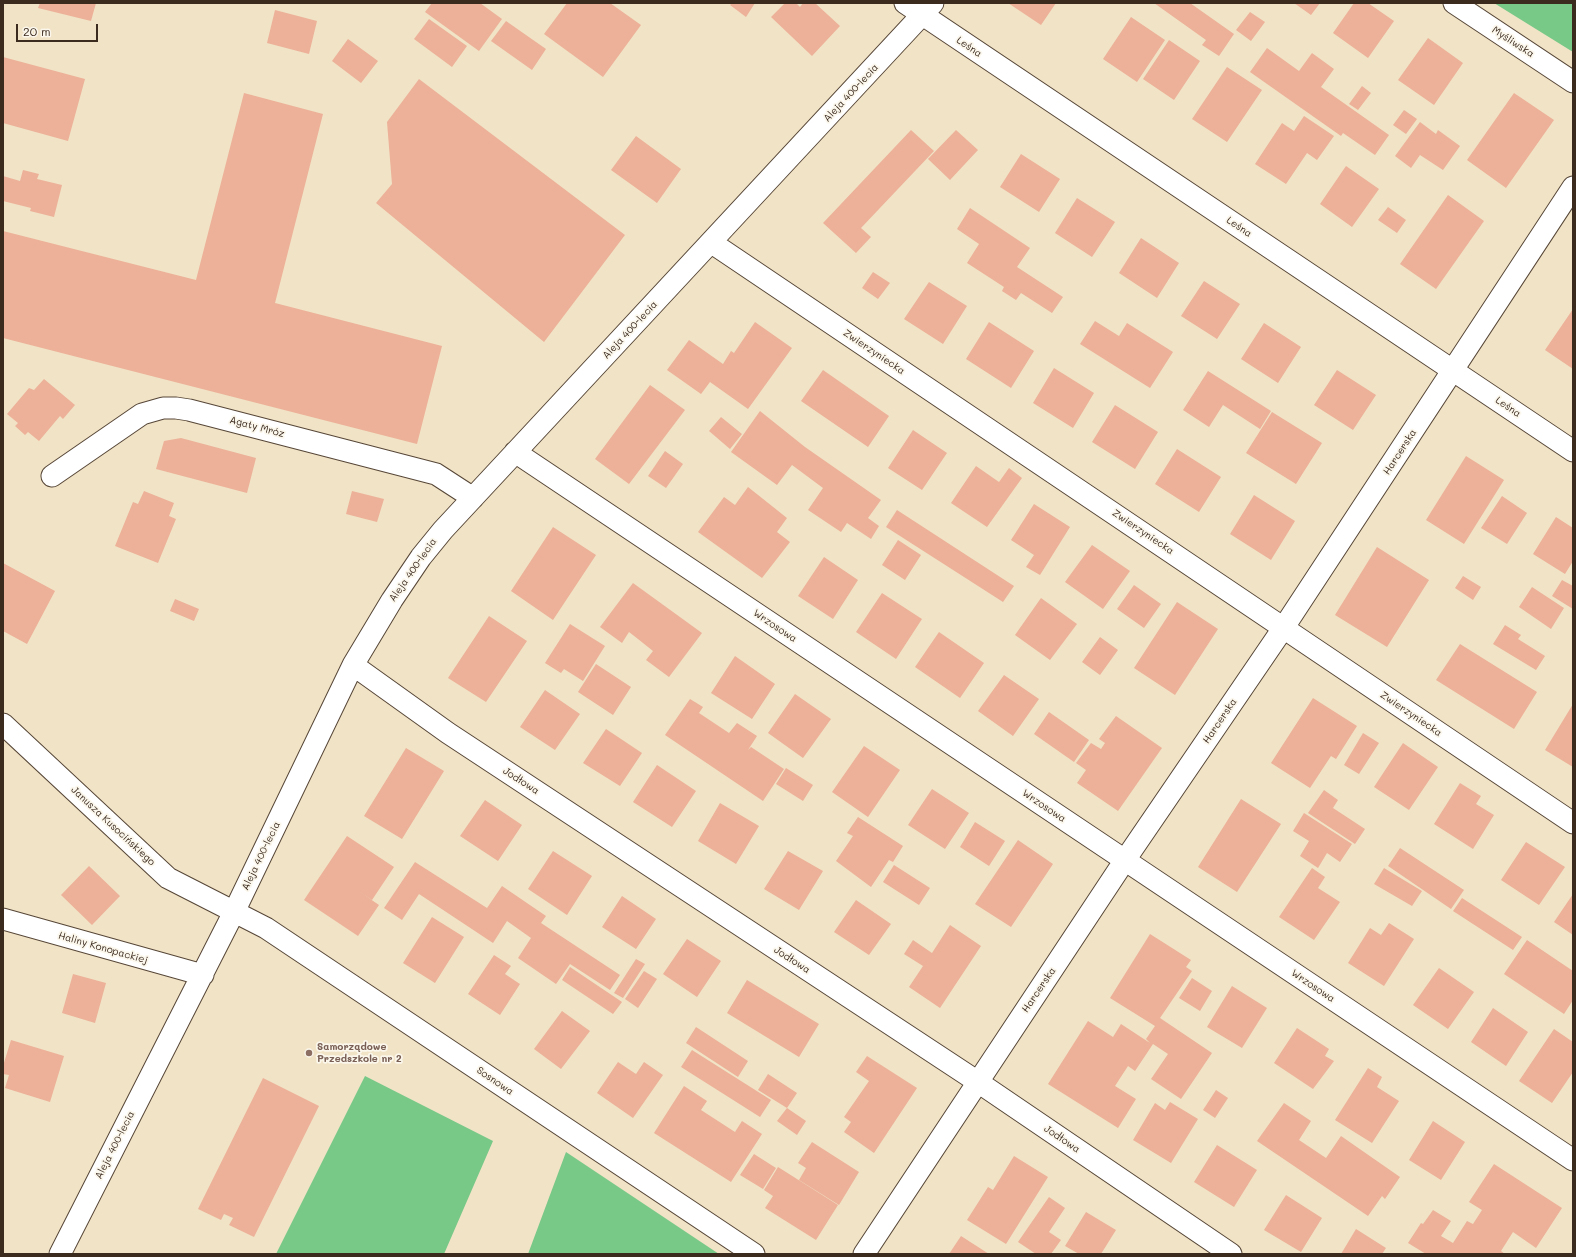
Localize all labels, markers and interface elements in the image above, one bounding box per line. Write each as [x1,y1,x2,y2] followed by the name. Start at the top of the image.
[18,16,100,42] scale bar
[23,23,51,39] text: 20 m
[1490,24,1536,60] street label: Myśliwska
[954,34,984,60] street label: Leśna
[821,62,881,124] street label: Aleja 400-lecia
[1224,214,1254,240] street label: Leśna
[600,299,660,361] street label: Aleja 400-lecia
[841,327,907,377] street label: Zwierzyniecka
[1493,394,1523,420] street label: Leśna
[228,414,286,440] street label: Agaty Mróz
[1381,427,1419,477] street label: Harcerska
[1110,507,1176,557] street label: Zwierzyniecka
[387,536,439,604] street label: Aleja 400-lecia
[751,607,799,645] street label: Wrzosowa
[1378,689,1444,739] street label: Zwierzyniecka
[1201,696,1239,746] street label: Harcerska
[501,765,541,797] street label: Jodłowa
[68,784,158,868] street label: Janusza Kusocińskiego
[1020,787,1068,825] street label: Wrzosowa
[239,820,283,892] street label: Aleja 400-lecia
[57,929,149,967] street label: Haliny Konopackiej
[772,944,812,976] street label: Jodłowa
[1020,965,1058,1015] street label: Harcerska
[1289,967,1337,1005] street label: Wrzosowa
[317,1041,402,1064] place label: Samorządowe Przedszkole nr 2
[304,1048,314,1058] marker: Samorządowe Przedszkole nr 2
[474,1064,516,1098] street label: Sosnowa
[93,1109,137,1181] street label: Aleja 400-lecia
[1042,1123,1082,1155] street label: Jodłowa

